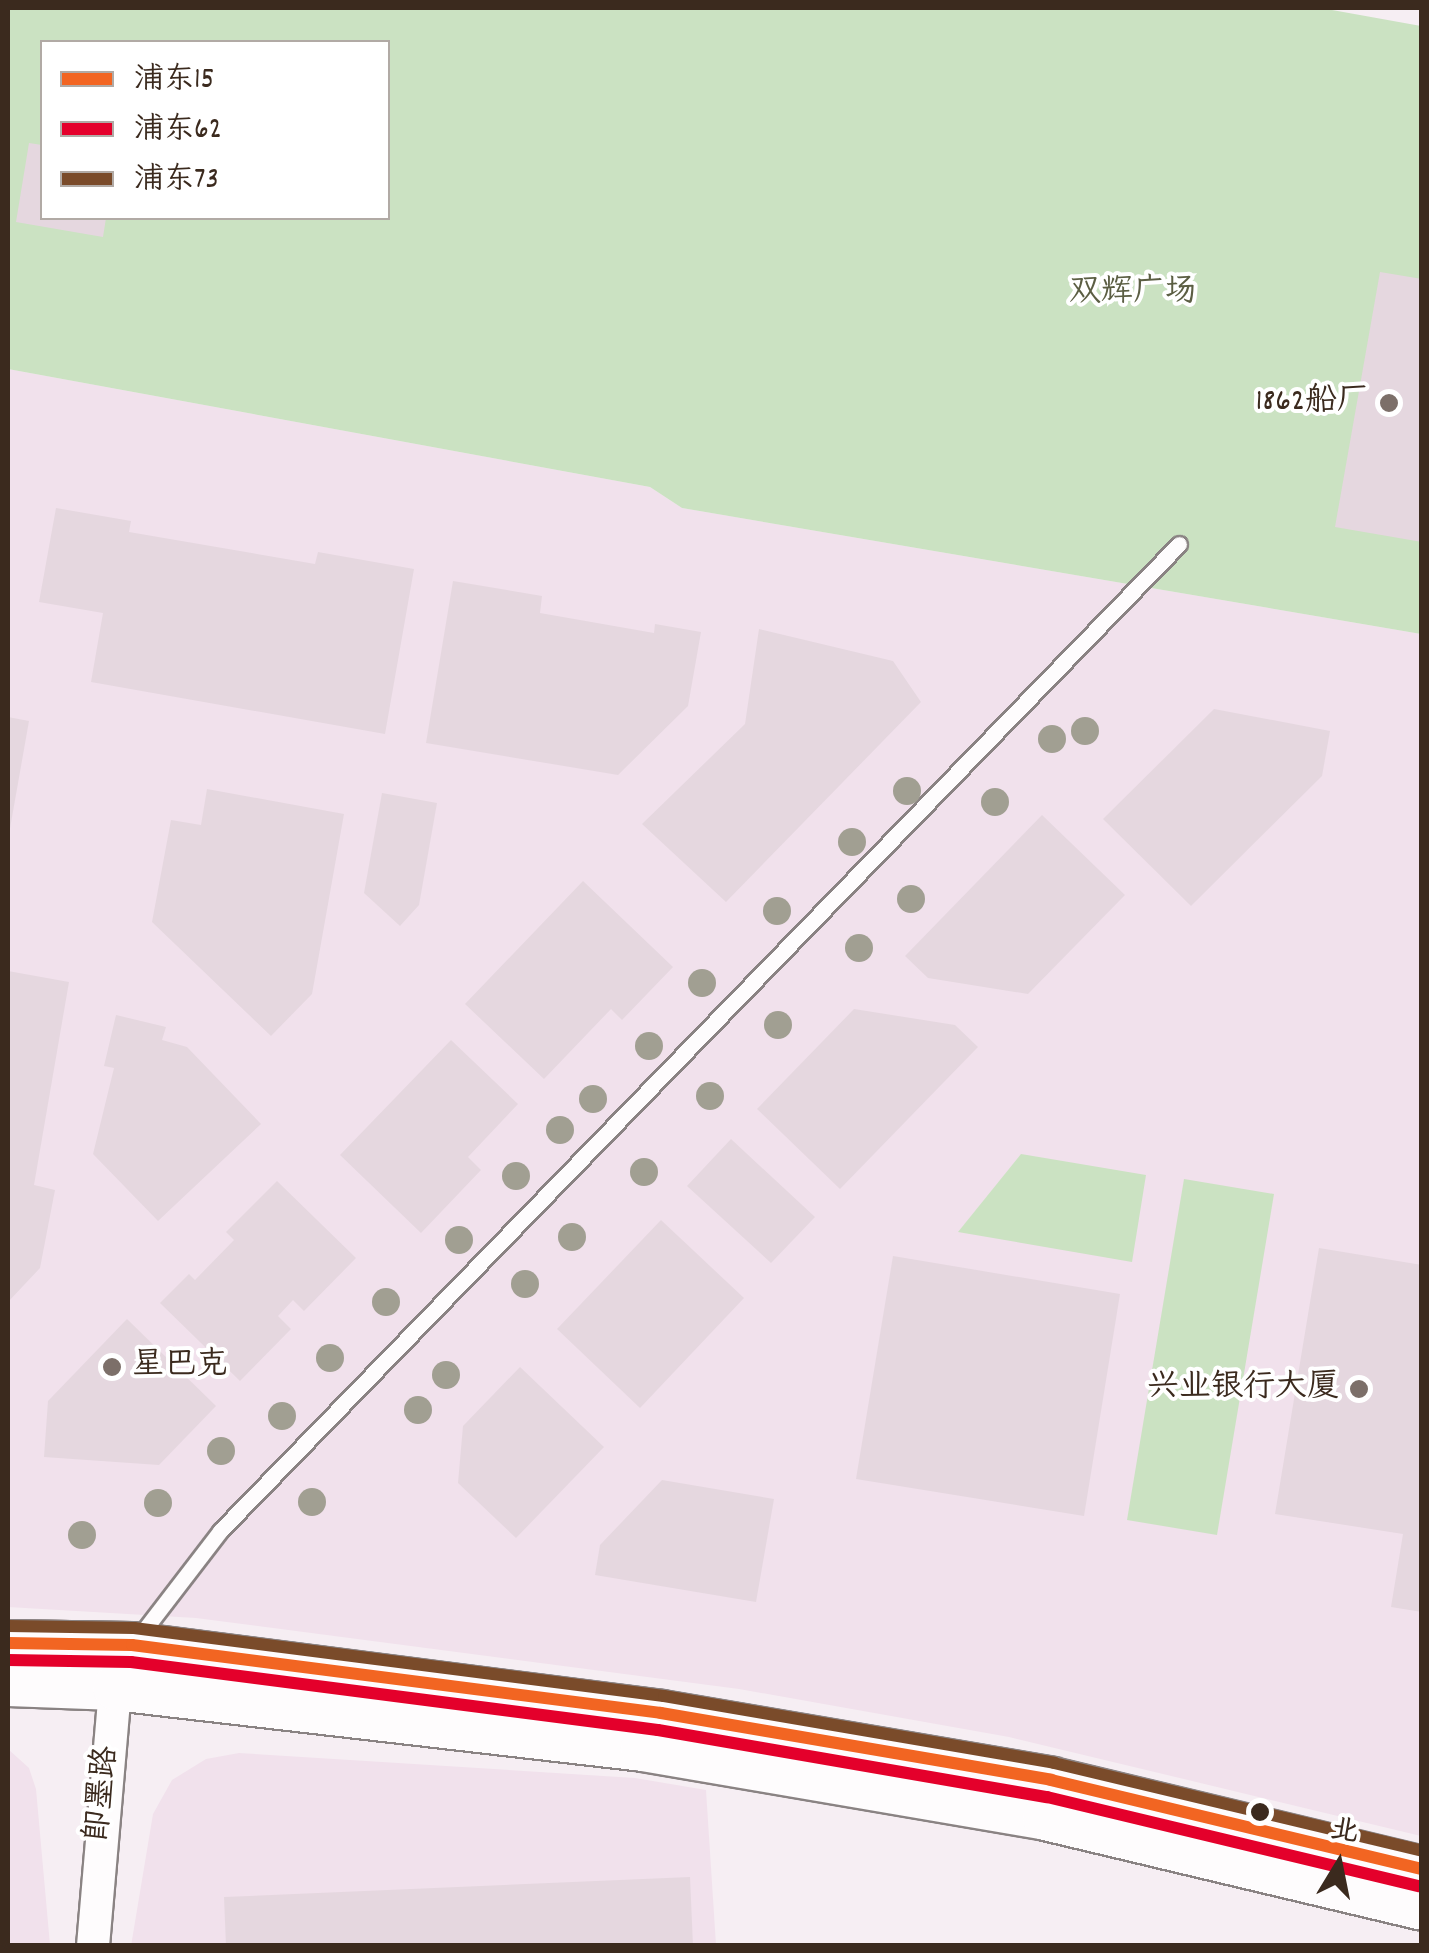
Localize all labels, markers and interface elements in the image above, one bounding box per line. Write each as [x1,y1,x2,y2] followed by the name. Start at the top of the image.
[40,40,390,220] legend
[134,60,214,103] text: 浦东15
[134,110,222,153] text: 浦东62
[134,160,219,203] text: 浦东73
[1069,275,1197,313] park label: 双辉广场
[1255,384,1369,422] place label: 1862船厂
[1378,392,1400,414] marker: 1862船厂
[132,1348,228,1386] place label: 星巴克
[101,1356,123,1378] marker: 星巴克
[1147,1370,1339,1408] place label: 兴业银行大厦
[1348,1378,1370,1400] marker: 兴业银行大厦
[80,1744,128,1844] street label: 即墨路
[1250,1802,1270,1822] unlabelled marker
[1327,1811,1361,1856] text: 北
[1289,1813,1389,1913] north arrow

